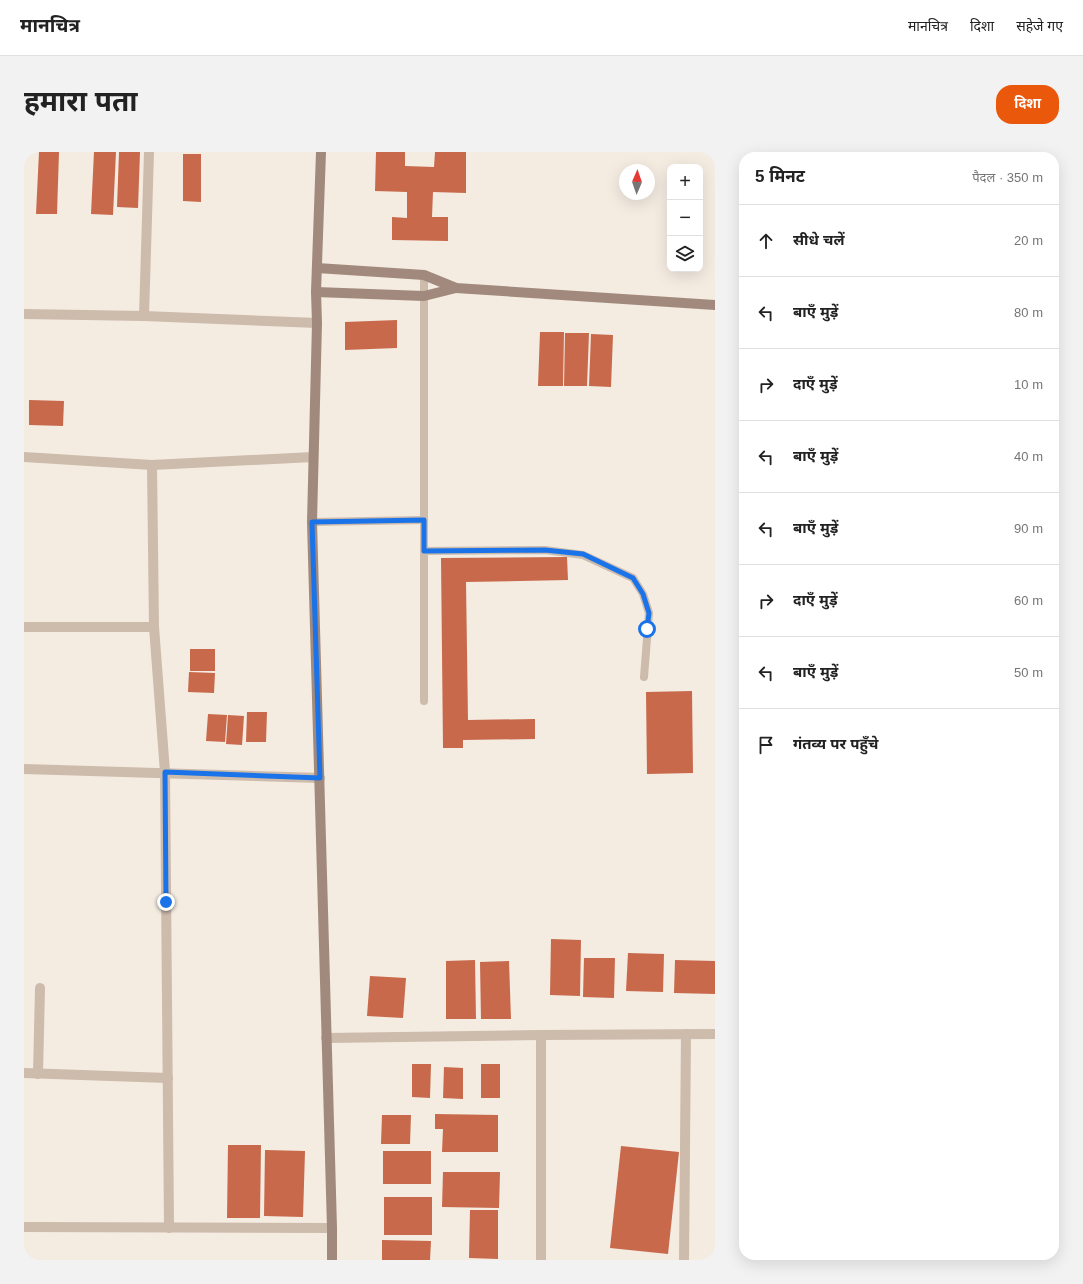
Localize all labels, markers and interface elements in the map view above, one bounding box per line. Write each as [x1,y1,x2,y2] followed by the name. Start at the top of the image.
[20,15,80,36] text: मानचित्र
[908,18,948,34] text: मानचित्र
[970,18,994,34] text: दिशा
[1016,18,1063,34] text: सहेजे गए
[996,85,1059,124] button: दिशा
[24,86,138,117] text: हमारा पता
[619,164,655,200] north arrow
[667,164,703,272] map controls
[667,164,703,200] button: +
[755,167,805,186] text: 5 मिनट
[972,170,1043,185] text: पैदल · 350 m
[667,200,703,236] button: −
[755,230,777,252] icon: ahead
[793,231,844,248] text: सीधे चलें
[1014,233,1043,248] text: 20 m
[667,236,703,272] button: layers
[755,302,777,324] icon: left
[793,303,838,320] text: बाएँ मुड़ें
[1014,305,1043,320] text: 80 m
[755,374,777,396] icon: right
[793,375,837,392] text: दाएँ मुड़ें
[1014,377,1043,392] text: 10 m
[755,446,777,468] icon: left
[793,447,838,464] text: बाएँ मुड़ें
[1014,449,1043,464] text: 40 m
[755,518,777,540] icon: left
[793,519,838,536] text: बाएँ मुड़ें
[1014,521,1043,536] text: 90 m
[755,590,777,612] icon: right
[793,591,837,608] text: दाएँ मुड़ें
[1014,593,1043,608] text: 60 m
[638,620,656,638] route start
[755,662,777,684] icon: left
[793,663,838,680] text: बाएँ मुड़ें
[1014,665,1043,680] text: 50 m
[755,734,777,756] icon: arrive
[793,735,878,752] text: गंतव्य पर पहुँचे
[157,893,175,911] route end

